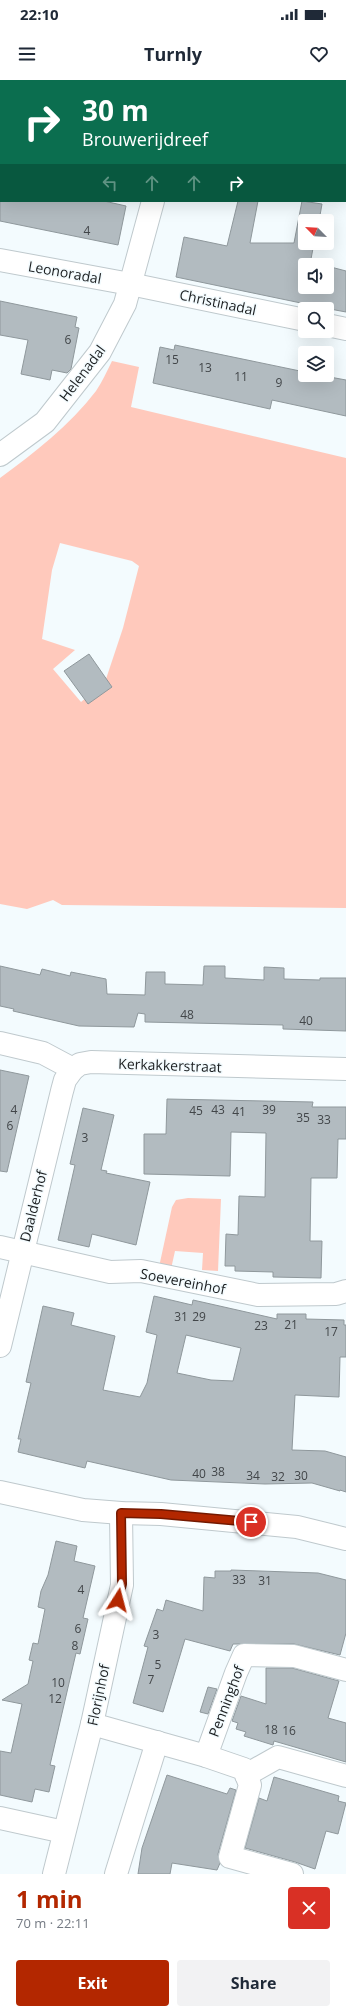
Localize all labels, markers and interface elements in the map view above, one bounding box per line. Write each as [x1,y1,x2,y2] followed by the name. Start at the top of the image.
[20,4,59,24] text: 22:10
[144,42,202,66] text: Turnly
[16,43,38,65] icon: menu
[308,43,330,65] icon: heart
[82,91,149,129] text: 30 m
[16,96,68,148] icon: right
[82,127,208,151] text: Brouwerijdreef
[99,172,121,194] icon: left
[141,172,163,194] icon: ahead
[183,172,205,194] icon: ahead
[225,172,247,194] icon: right
[298,214,334,250] north arrow
[298,214,334,382] map controls
[84,222,91,239] house number: 4
[27,256,103,288] street label: Leonoradal
[298,258,334,294] button: sound
[178,285,258,319] street label: Christinadal
[298,302,334,338] button: search
[65,331,72,348] house number: 6
[55,341,109,405] street label: Helenadal
[298,346,334,382] button: layers
[165,351,179,368] house number: 15
[198,359,212,376] house number: 13
[234,368,248,385] house number: 11
[276,374,283,391] house number: 9
[180,1006,194,1023] house number: 48
[299,1012,313,1029] house number: 40
[118,1054,222,1076] street label: Kerkakkerstraat
[11,1101,18,1118] house number: 4
[211,1101,225,1118] house number: 43
[262,1101,276,1118] house number: 39
[189,1102,203,1119] house number: 45
[232,1103,246,1120] house number: 41
[296,1109,310,1126] house number: 35
[317,1111,331,1128] house number: 33
[7,1117,14,1134] house number: 6
[82,1129,89,1146] house number: 3
[15,1167,51,1244] street label: Daalderhof
[139,1263,228,1299] street label: Soevereinhof
[174,1308,188,1325] house number: 31
[192,1308,206,1325] house number: 29
[284,1316,298,1333] house number: 21
[254,1317,268,1334] house number: 23
[324,1323,338,1340] house number: 17
[211,1463,225,1480] house number: 38
[192,1465,206,1482] house number: 40
[246,1467,260,1484] house number: 34
[294,1467,308,1484] house number: 30
[271,1468,285,1485] house number: 32
[234,1505,268,1539] pin
[240,1511,262,1533] icon: arrive
[232,1571,246,1588] house number: 33
[258,1572,272,1589] house number: 31
[97,1579,139,1621] position arrow
[78,1581,85,1598] house number: 4
[75,1620,82,1637] house number: 6
[153,1626,160,1643] house number: 3
[72,1637,79,1654] house number: 8
[155,1656,162,1673] house number: 5
[82,1661,114,1727] street label: Florijnhof
[204,1661,249,1739] street label: Penninghof
[148,1671,155,1688] house number: 7
[51,1674,65,1691] house number: 10
[48,1690,62,1707] house number: 12
[264,1721,278,1738] house number: 18
[282,1722,296,1739] house number: 16
[16,1882,83,1915] text: 1 min
[288,1887,330,1929] button: close
[16,1914,90,1932] text: 70 m · 22:11
[16,1960,169,2006] button: Exit
[177,1960,330,2006] button: Share

